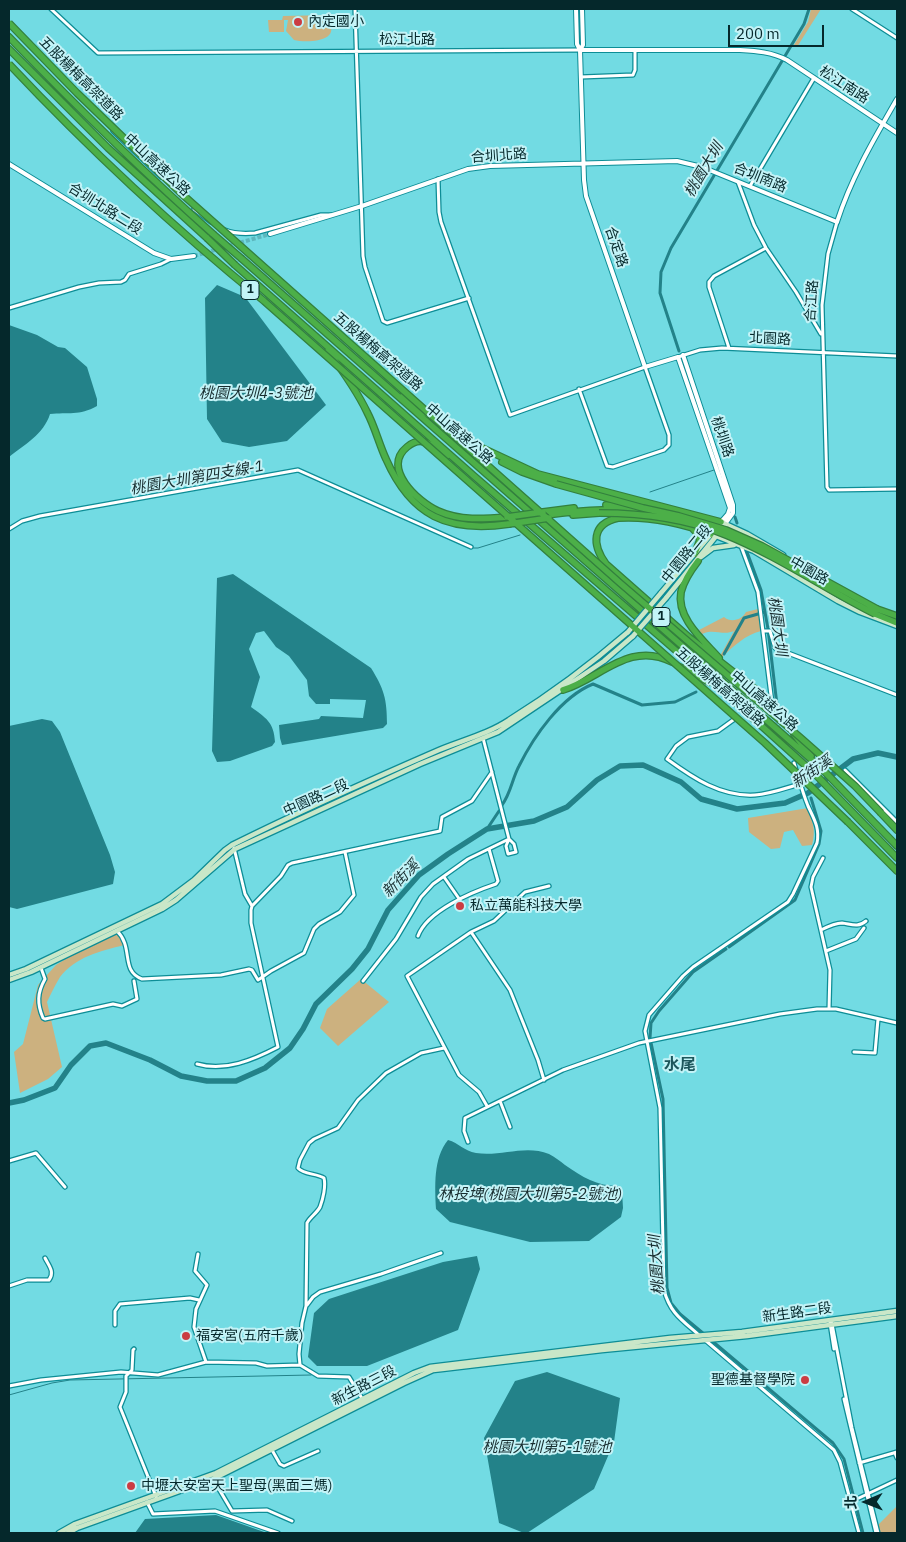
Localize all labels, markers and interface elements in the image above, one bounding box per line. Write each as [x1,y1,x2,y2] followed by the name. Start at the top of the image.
[308,14,364,30] place label: 內定國小
[731,15,827,47] scale bar
[292,16,304,28] marker: 內定國小
[736,24,780,43] text: 200 m
[379,32,435,48] street label: 松江北路
[35,33,127,125] street label: 五股楊梅高架道路
[816,63,872,107] street label: 松江南路
[121,130,193,200] street label: 中山高速公路
[681,140,727,200] water label: 桃園大圳
[470,146,528,166] street label: 合圳北路
[731,160,789,196] street label: 合圳南路
[65,180,145,238] street label: 合圳北路二段
[601,224,631,270] street label: 合定路
[802,279,822,323] street label: 合江路
[241,280,259,300] road number: 1
[330,309,426,395] street label: 五股楊梅高架道路
[749,330,791,348] street label: 北園路
[199,385,313,403] water label: 桃園大圳4-3號池
[422,400,496,468] street label: 中山高速公路
[707,414,737,460] street label: 桃圳路
[129,457,265,499] water label: 桃園大圳第四支線-1
[658,522,716,586] street label: 中園路二段
[787,553,831,589] street label: 中園路
[764,595,790,657] water label: 桃園大圳
[652,608,670,626] road number: 1
[672,644,768,730] street label: 五股楊梅高架道路
[727,667,801,735] street label: 中山高速公路
[788,752,836,792] water label: 新街溪
[281,776,351,820] street label: 中園路二段
[379,857,423,901] water label: 新街溪
[470,898,582,914] place label: 私立萬能科技大學
[454,900,466,912] marker: 私立萬能科技大學
[664,1055,696,1075] district label: 水尾
[438,1186,622,1204] water label: 林投埤(桃園大圳第5-2號池)
[646,1234,668,1296] water label: 桃園大圳
[761,1300,833,1326] street label: 新生路二段
[196,1328,303,1344] place label: 福安宮(五府千歲)
[180,1330,192,1342] marker: 福安宮(五府千歲)
[329,1363,399,1409] street label: 新生路三段
[711,1372,795,1388] place label: 聖德基督學院
[799,1374,811,1386] marker: 聖德基督學院
[483,1439,611,1457] water label: 桃園大圳第5-1號池
[841,1477,891,1527] north arrow
[141,1478,332,1494] place label: 中壢太安宮天上聖母(黑面三媽)
[125,1480,137,1492] marker: 中壢太安宮天上聖母(黑面三媽)
[842,1495,860,1509] text: 北

